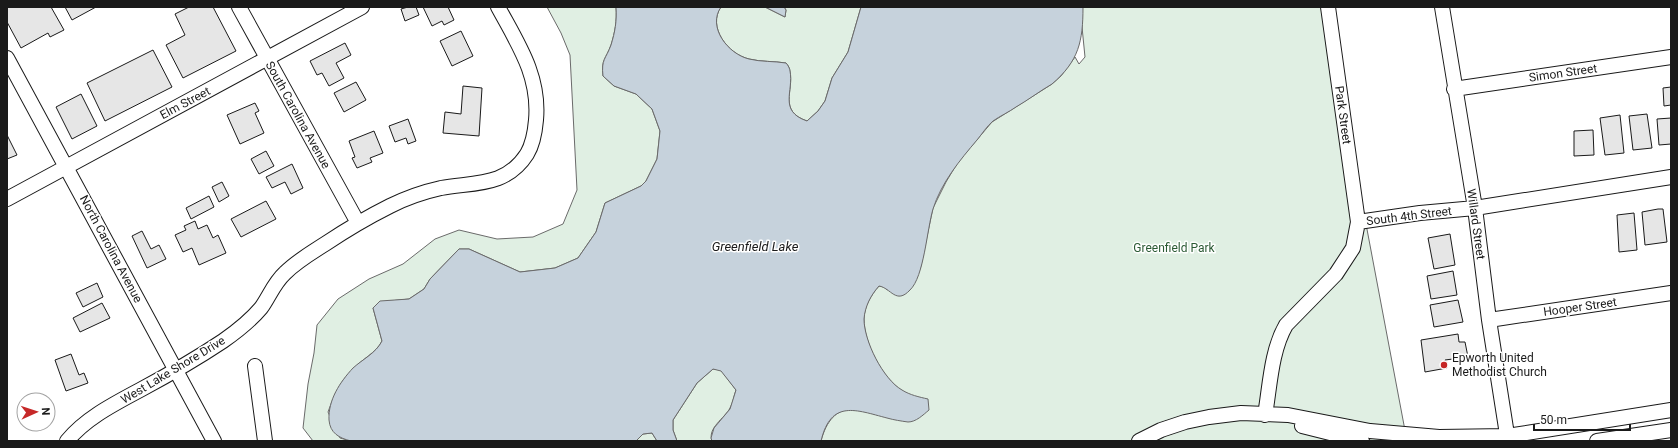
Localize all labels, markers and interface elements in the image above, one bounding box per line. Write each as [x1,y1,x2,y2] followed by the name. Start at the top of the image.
[263,59,333,171] street label: South Carolina Avenue
[1528,61,1598,85] street label: Simon Street
[157,84,213,122] street label: Elm Street
[1332,85,1354,145] street label: Park Street
[1464,188,1488,260] street label: Willard Street
[77,193,145,305] street label: North Carolina Avenue
[1365,204,1453,228] street label: South 4th Street
[712,239,799,254] water label: Greenfield Lake
[1133,241,1216,255] park label: Greenfield Park
[1542,295,1618,319] street label: Hooper Street
[118,333,228,407] street label: West Lake Shore Drive
[1452,351,1547,379] place label: Epworth United Methodist Church
[1439,360,1449,370] marker: Epworth United Methodist Church
[16,392,56,432] north arrow
[1534,406,1630,432] scale bar
[39,407,52,416] text: N
[1540,413,1567,427] text: 50 m

